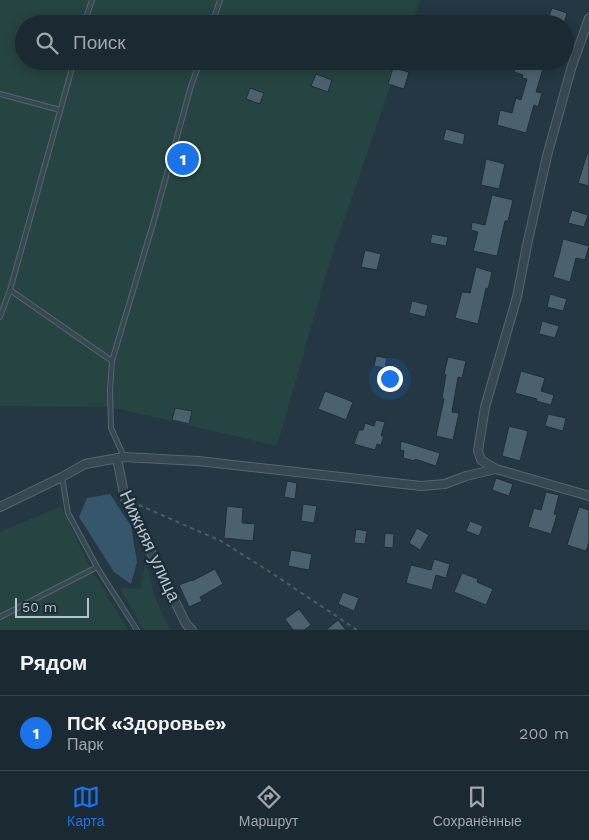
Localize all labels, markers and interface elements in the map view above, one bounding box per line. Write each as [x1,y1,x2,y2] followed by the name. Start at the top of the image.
[15,15,574,70] search box
[33,29,61,57] icon: search
[73,31,126,54] text: Поиск
[167,140,199,178] pin: 1
[377,366,403,392] your location
[116,487,186,606] street label: Нижняя улица
[15,595,89,618] scale bar
[22,599,57,615] text: 50 m
[20,650,87,675] text: Рядом
[67,712,226,735] text: ПСК «Здоровье»
[33,724,39,743] text: 1
[519,724,569,743] text: 200 m
[67,735,103,754] text: Парк
[67,783,105,829] tab: Карта
[239,783,298,829] tab: Маршрут
[433,783,522,829] tab: Сохранённые

